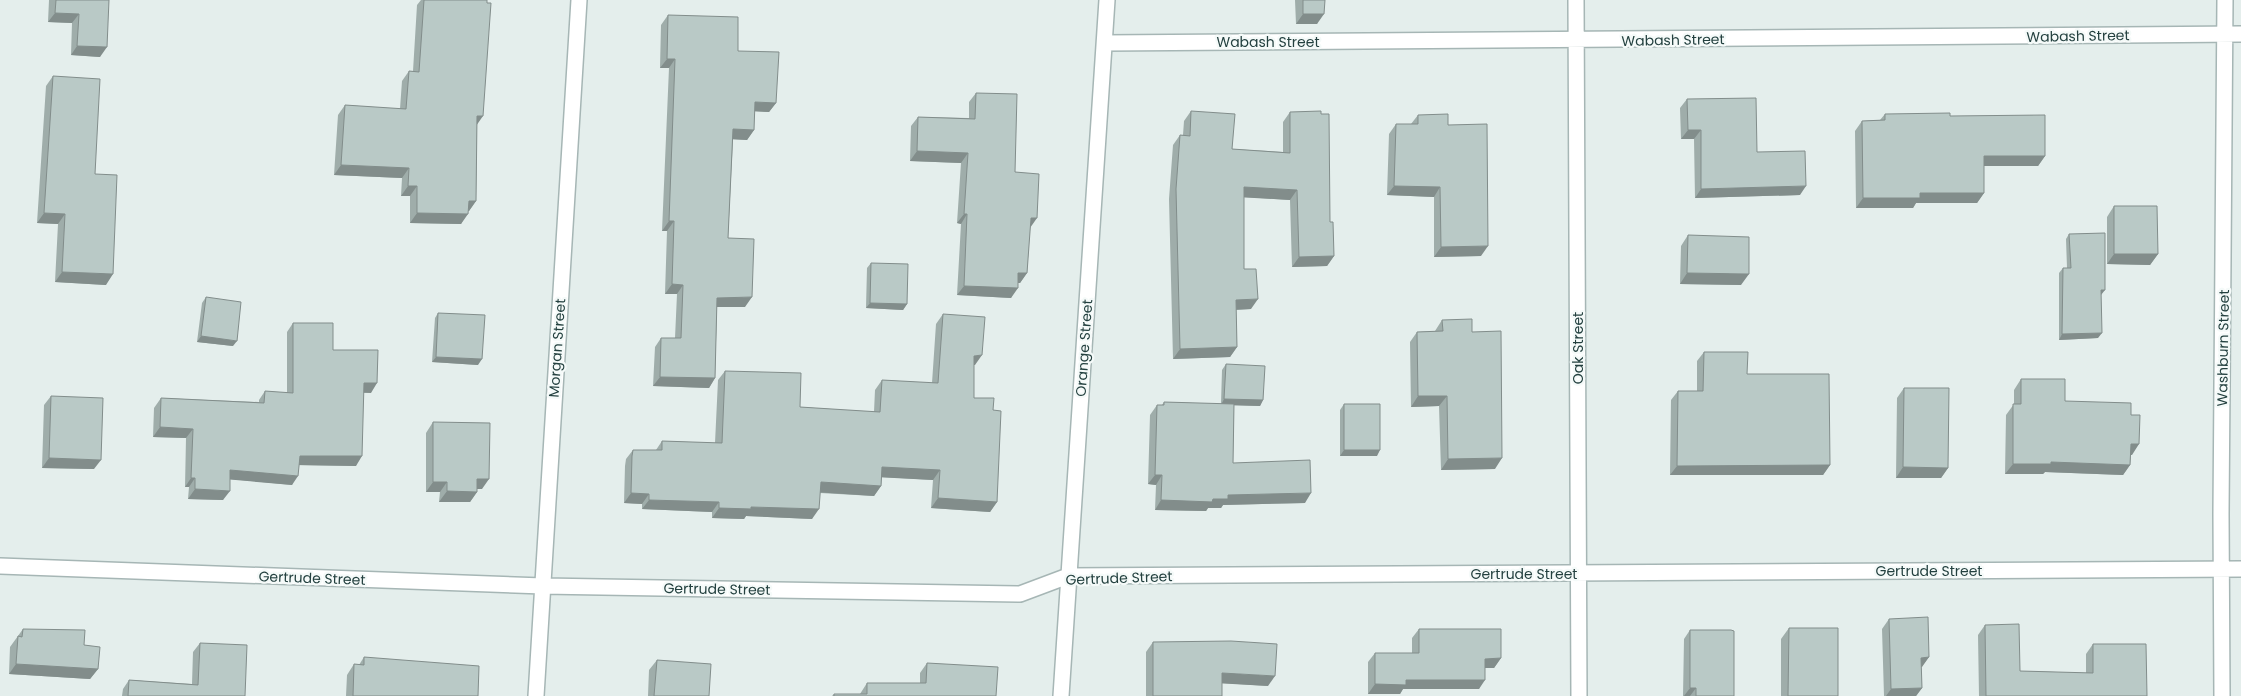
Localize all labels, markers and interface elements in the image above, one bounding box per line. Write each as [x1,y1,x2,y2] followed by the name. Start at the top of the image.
[2026,25,2130,47] street label: Wabash Street
[1621,29,1725,51] street label: Wabash Street
[1216,32,1320,52] street label: Wabash Street
[2212,289,2234,407] street label: Washburn Street
[544,298,570,398] street label: Morgan Street
[1071,299,1097,397] street label: Orange Street
[1568,312,1588,384] street label: Oak Street
[1876,561,1982,581] street label: Gertrude Street
[1471,564,1577,584] street label: Gertrude Street
[258,566,366,590] street label: Gertrude Street
[1065,566,1173,590] street label: Gertrude Street
[663,578,771,600] street label: Gertrude Street

